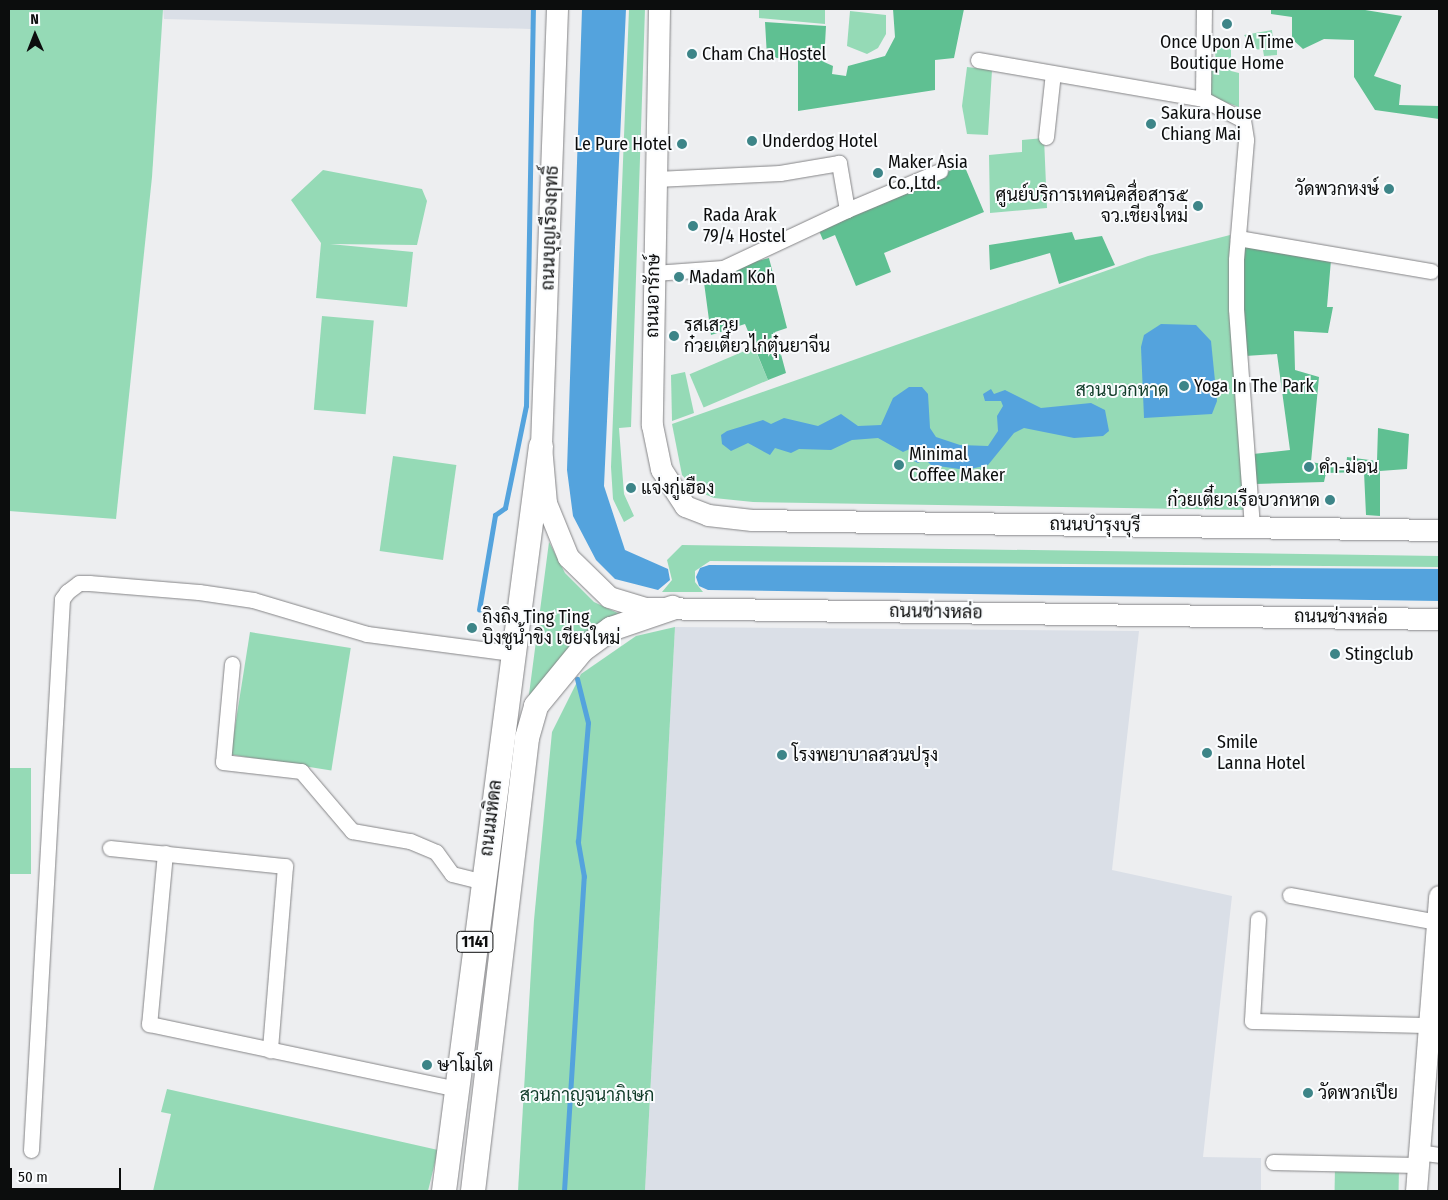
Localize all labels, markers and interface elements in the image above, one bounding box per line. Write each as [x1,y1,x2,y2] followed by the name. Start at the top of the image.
[10,10,60,60] north arrow
[30,11,39,28] text: N
[1221,18,1233,30] marker: Once Upon A Time Boutique Home
[1160,32,1294,74] place label: Once Upon A Time Boutique Home
[702,43,826,65] place label: Cham Cha Hostel
[686,48,698,60] marker: Cham Cha Hostel
[1161,103,1262,146] place label: Sakura House Chiang Mai
[1145,118,1157,130] marker: Sakura House Chiang Mai
[762,130,878,152] place label: Underdog Hotel
[574,133,672,155] place label: Le Pure Hotel
[746,135,758,147] marker: Underdog Hotel
[676,138,688,150] marker: Le Pure Hotel
[888,152,968,194] place label: Maker Asia Co.,Ltd.
[537,165,563,291] street label: ถนนบุญเรืองฤทธิ์
[872,167,884,179] marker: Maker Asia Co.,Ltd.
[1295,178,1379,200] place label: วัดพวกหงษ์
[1383,183,1395,195] marker: วัดพวกหงษ์
[996,185,1188,228] place label: ศูนย์บริการเทคนิคสื่อสาร๕ จว.เชียงใหม่
[1192,200,1204,212] marker: ศูนย์บริการเทคนิคสื่อสาร๕ จว.เชียงใหม่
[703,205,786,248] place label: Rada Arak 79/4 Hostel
[687,220,699,232] marker: Rada Arak 79/4 Hostel
[641,254,665,338] street label: ถนนอารักษ์
[689,266,775,288] place label: Madam Koh
[673,271,685,283] marker: Madam Koh
[684,315,830,358] place label: รสเสวย ก๋วยเตี๋ยวไก่ตุ๋นยาจีน
[668,330,680,342] marker: รสเสวย ก๋วยเตี๋ยวไก่ตุ๋นยาจีน
[1194,375,1314,397] place label: Yoga In The Park
[1075,379,1169,401] park label: สวนบวกหาด
[1178,380,1190,392] marker: Yoga In The Park
[909,444,1005,486] place label: Minimal Coffee Maker
[1319,456,1378,478] place label: คำ-ม่อน
[893,459,905,471] marker: Minimal Coffee Maker
[1303,461,1315,473] marker: คำ-ม่อน
[641,477,714,499] place label: แจ่งกู่เฮือง
[625,482,637,494] marker: แจ่งกู่เฮือง
[1167,489,1320,511] place label: ก๋วยเตี๋ยวเรือบวกหาด
[1324,494,1336,506] marker: ก๋วยเตี๋ยวเรือบวกหาด
[1049,513,1141,537] street label: ถนนบำรุงบุรี
[889,600,983,624] street label: ถนนช่างหล่อ
[1294,605,1388,629] street label: ถนนช่างหล่อ
[482,607,620,650] place label: ถิงถิง Ting Ting บิงซูน้ำขิง เชียงใหม่
[466,622,478,634] marker: ถิงถิง Ting Ting บิงซูน้ำขิง เชียงใหม่
[1345,643,1413,665] place label: Stingclub
[1329,648,1341,660] marker: Stingclub
[1217,732,1305,774] place label: Smile Lanna Hotel
[792,744,938,766] place label: โรงพยาบาลสวนปรุง
[1201,747,1213,759] marker: Smile Lanna Hotel
[776,749,788,761] marker: โรงพยาบาลสวนปรุง
[476,778,506,858] street label: ถนนมหิดล
[456,929,494,956] road number: 1141
[437,1054,494,1076] place label: ษาโมโต
[421,1059,433,1071] marker: ษาโมโต
[1318,1082,1398,1104] place label: วัดพวกเปีย
[520,1084,654,1106] park label: สวนกาญจนาภิเษก
[1302,1087,1314,1099] marker: วัดพวกเปีย
[12,1158,124,1190] scale bar
[18,1168,48,1186] text: 50 m

